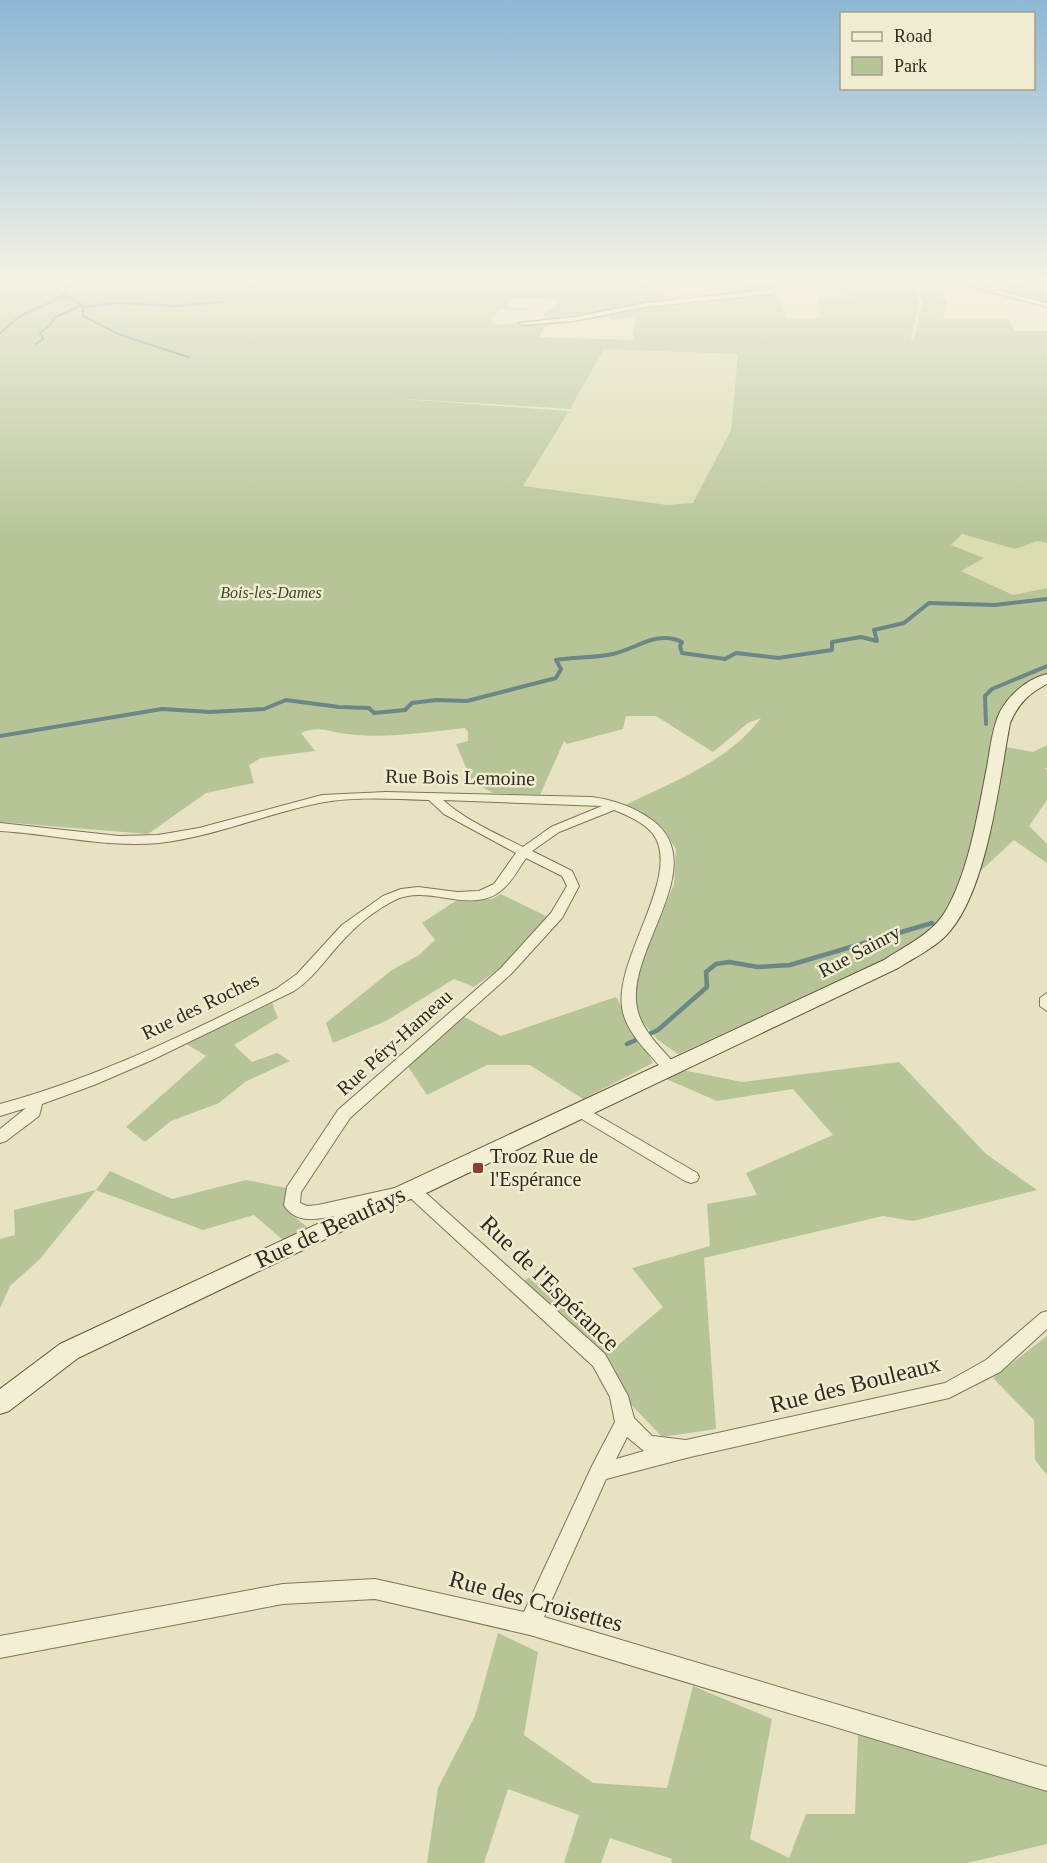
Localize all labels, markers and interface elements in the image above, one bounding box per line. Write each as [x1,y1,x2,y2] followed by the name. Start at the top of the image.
[840,12,1035,90] legend
[894,26,932,46] text: Road
[894,56,927,76] text: Park
[220,584,322,601] park label: Bois-les-Dames
[385,765,535,789] street label: Rue Bois Lemoine
[814,920,904,983] street label: Rue Sainry
[138,968,262,1044] street label: Rue des Roches
[332,985,457,1100] street label: Rue Péry-Hameau
[490,1145,598,1191] place label: Trooz Rue de l'Espérance
[471,1161,485,1175] marker: Trooz Rue de l'Espérance
[251,1181,409,1273] street label: Rue de Beaufays
[475,1210,625,1356] street label: Rue de l'Espérance
[767,1350,943,1418] street label: Rue des Bouleaux
[446,1565,626,1637] street label: Rue des Croisettes

